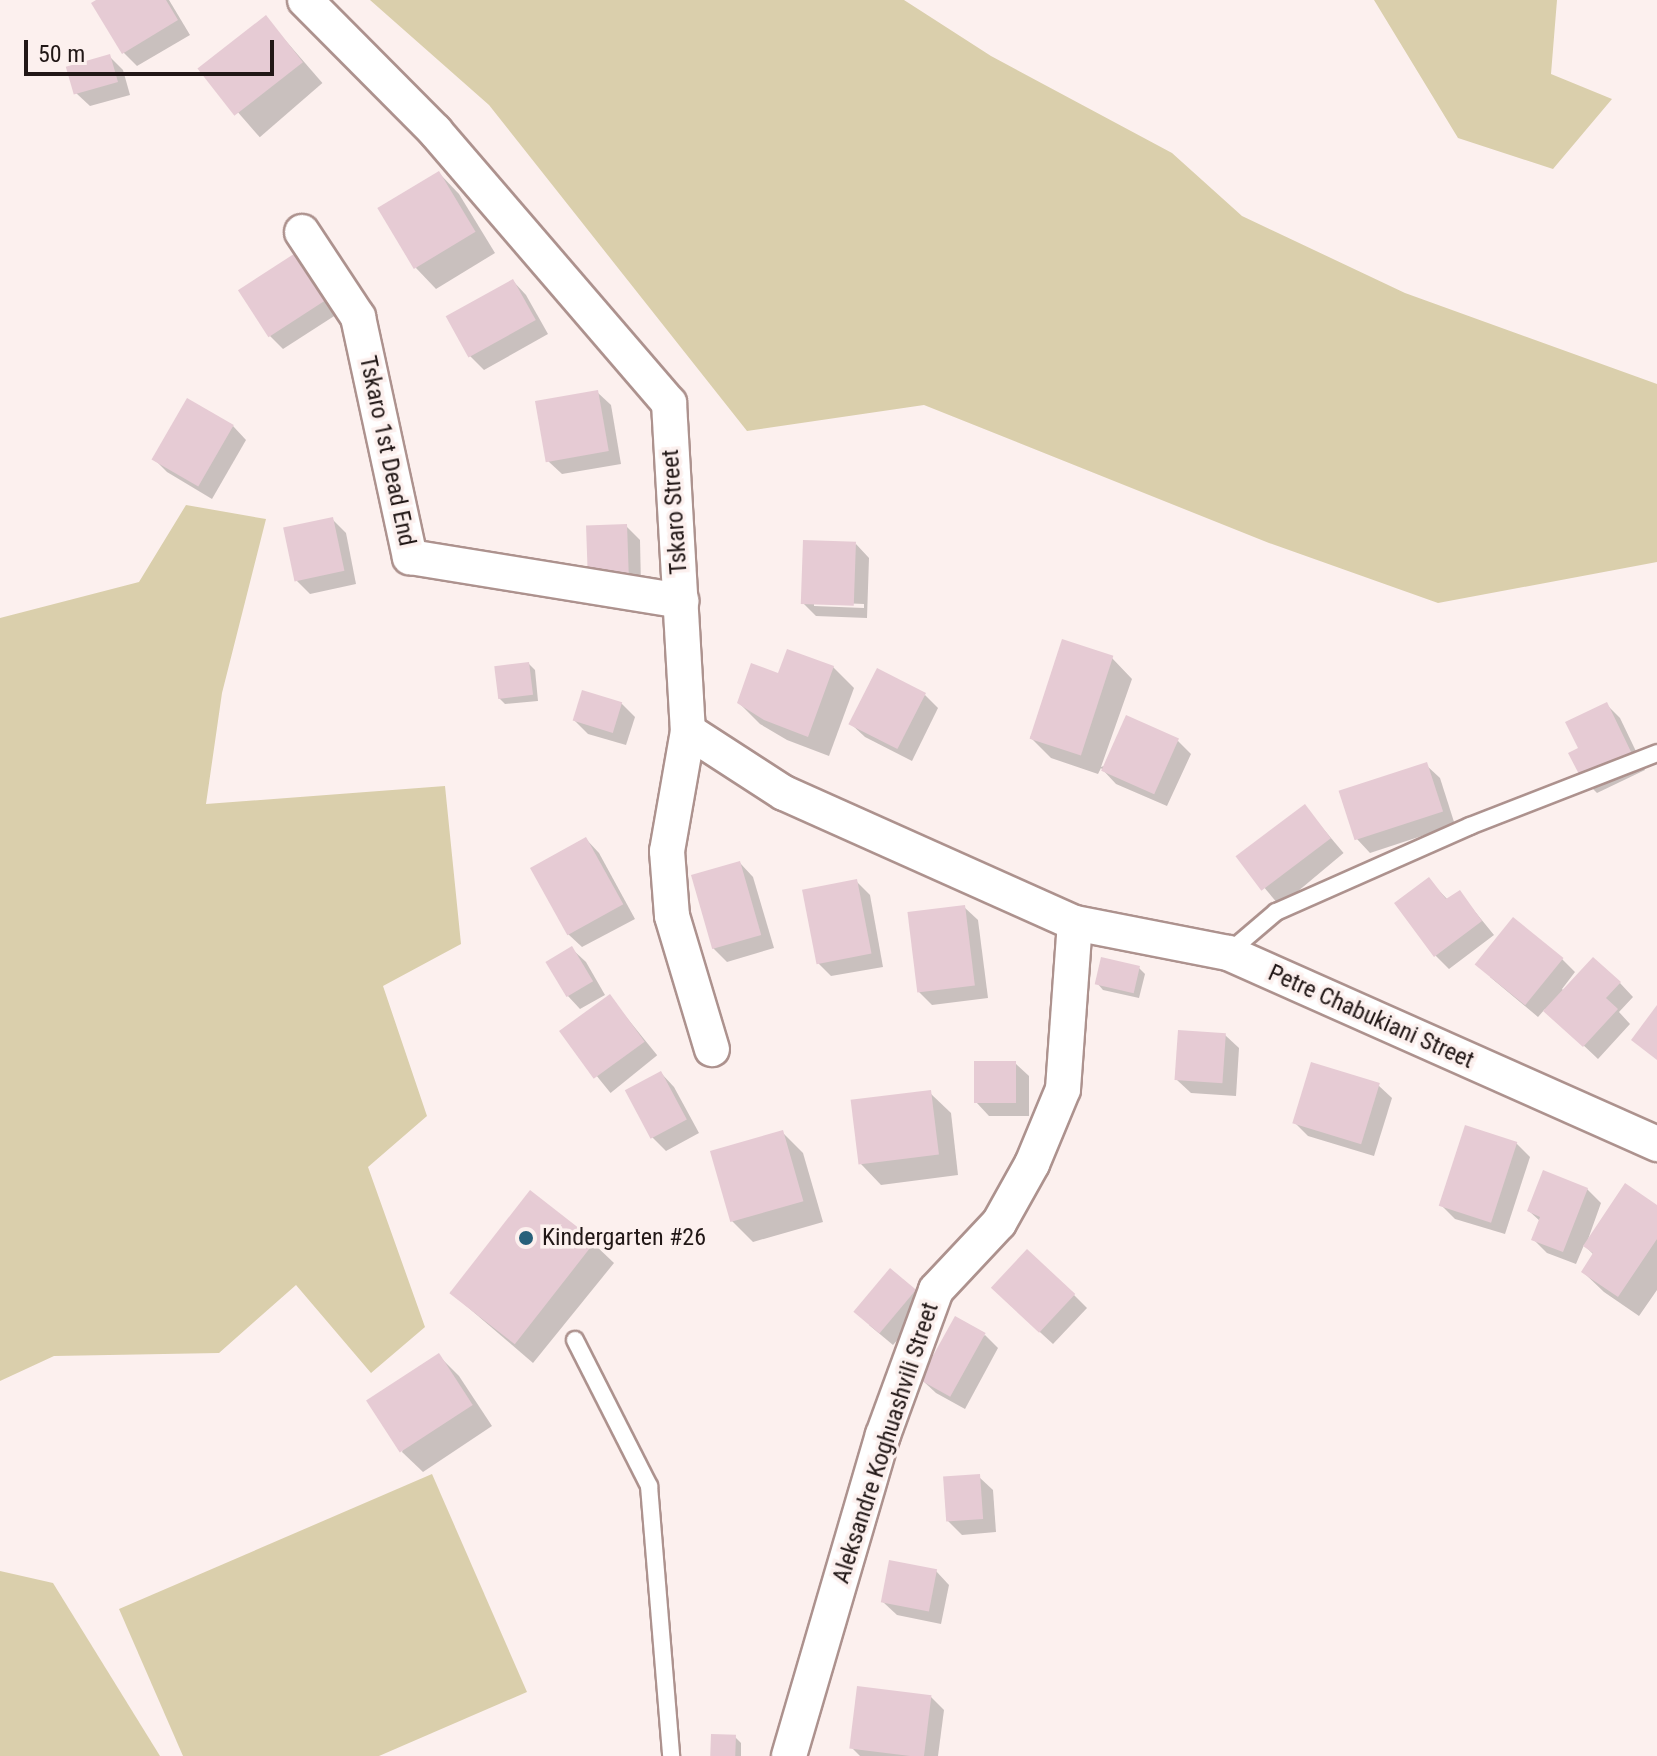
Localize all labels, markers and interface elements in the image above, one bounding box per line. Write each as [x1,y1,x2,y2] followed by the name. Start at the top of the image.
[28,24,278,74] scale bar
[38,40,85,68] text: 50 m
[353,353,421,549] street label: Tskaro 1st Dead End
[656,449,694,575] street label: Tskaro Street
[1264,959,1478,1075] street label: Petre Chabukiani Street
[542,1224,706,1252] place label: Kindergarten #26
[517,1229,535,1247] marker: Kindergarten #26
[827,1299,945,1587] street label: Aleksandre Koghuashvili Street

